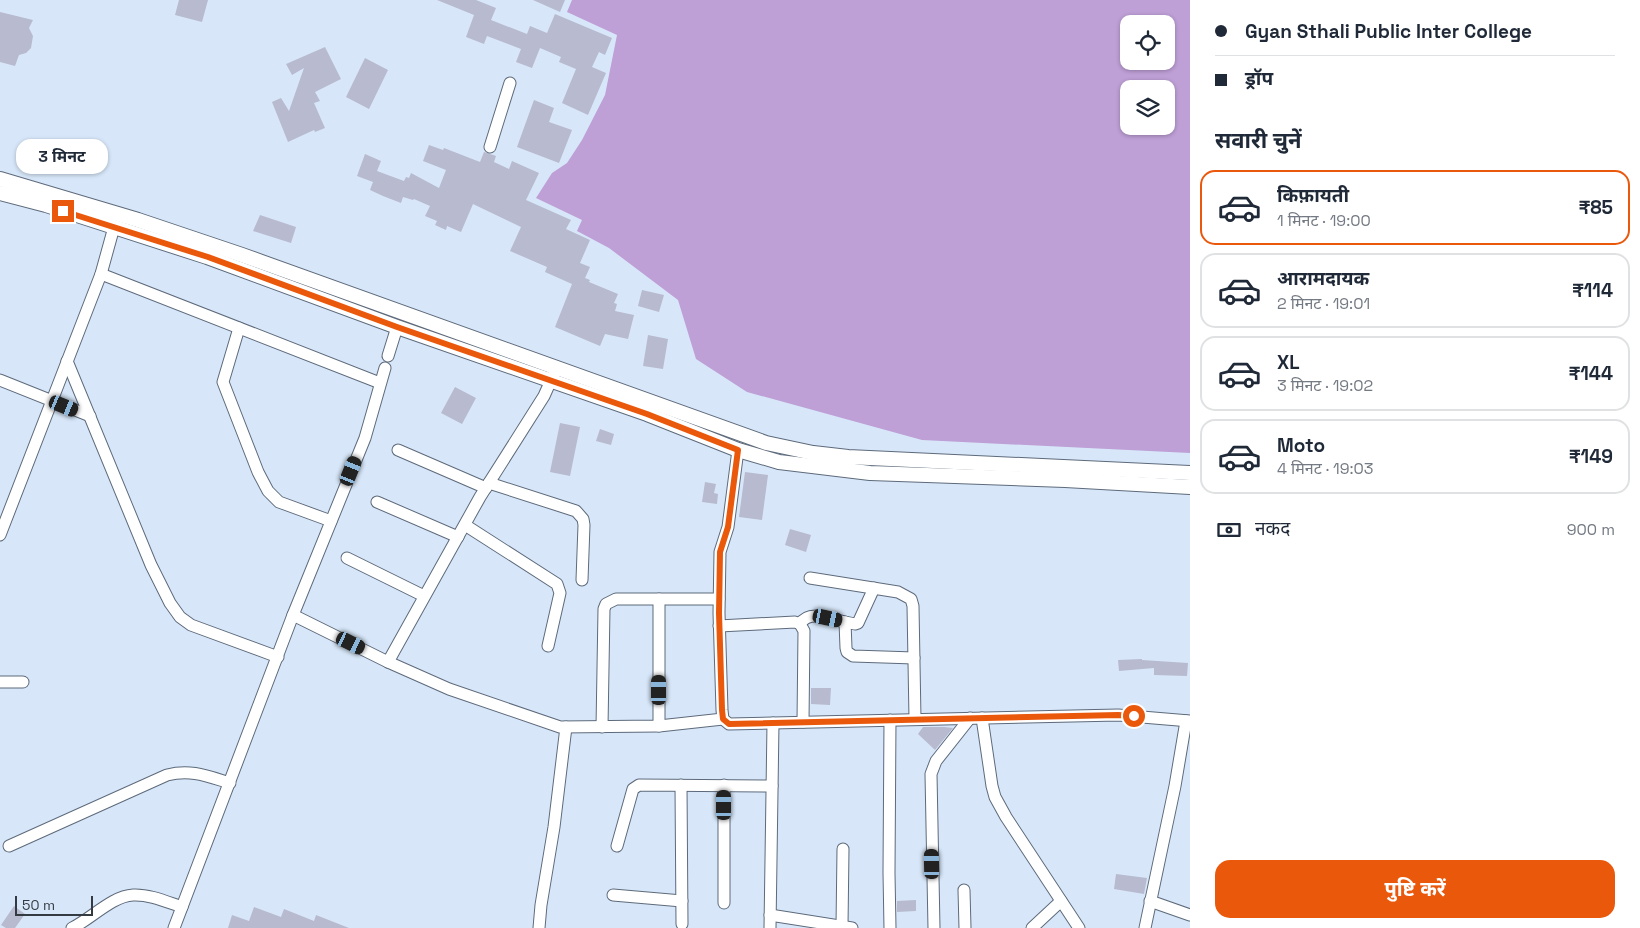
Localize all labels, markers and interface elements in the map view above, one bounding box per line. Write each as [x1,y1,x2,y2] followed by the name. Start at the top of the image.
[1120,15,1175,135] map controls
[1120,15,1175,70] button: locate
[1245,19,1532,44] text: Gyan Sthali Public Inter College
[1245,66,1273,91] text: ड्रॉप
[1120,80,1175,135] button: layers
[1215,126,1302,154] text: सवारी चुनें
[17,138,109,174] callout: 3 मिनट
[38,146,86,167] text: 3 मिनट
[1277,183,1349,208] text: किफ़ायती
[1217,185,1262,230] icon: car
[1578,195,1613,220] text: ₹85
[52,200,74,222] route end
[1277,210,1371,231] text: 1 मिनट · 19:00
[1277,266,1369,291] text: आरामदायक
[1217,268,1262,313] icon: car
[1572,278,1613,303] text: ₹114
[1277,293,1370,314] text: 2 मिनट · 19:01
[1277,350,1300,375] text: XL
[1217,351,1262,396] icon: car
[1568,361,1613,386] text: ₹144
[1277,375,1373,396] text: 3 मिनट · 19:02
[47,393,80,419] car
[1277,433,1325,458] text: Moto
[1217,434,1262,479] icon: car
[1569,444,1613,469] text: ₹149
[338,454,363,488] car
[1277,458,1373,479] text: 4 मिनट · 19:03
[1215,516,1243,544] icon: cash
[1255,516,1290,541] text: नकद
[1567,519,1615,540] text: 900 m
[811,608,844,628] car
[334,630,367,656] car
[651,675,666,705] car
[1123,705,1145,727] route start
[716,790,731,820] car
[924,849,939,879] car
[1215,860,1615,918] button: पुष्टि करें
[15,893,92,916] scale bar
[22,896,55,914] text: 50 m

